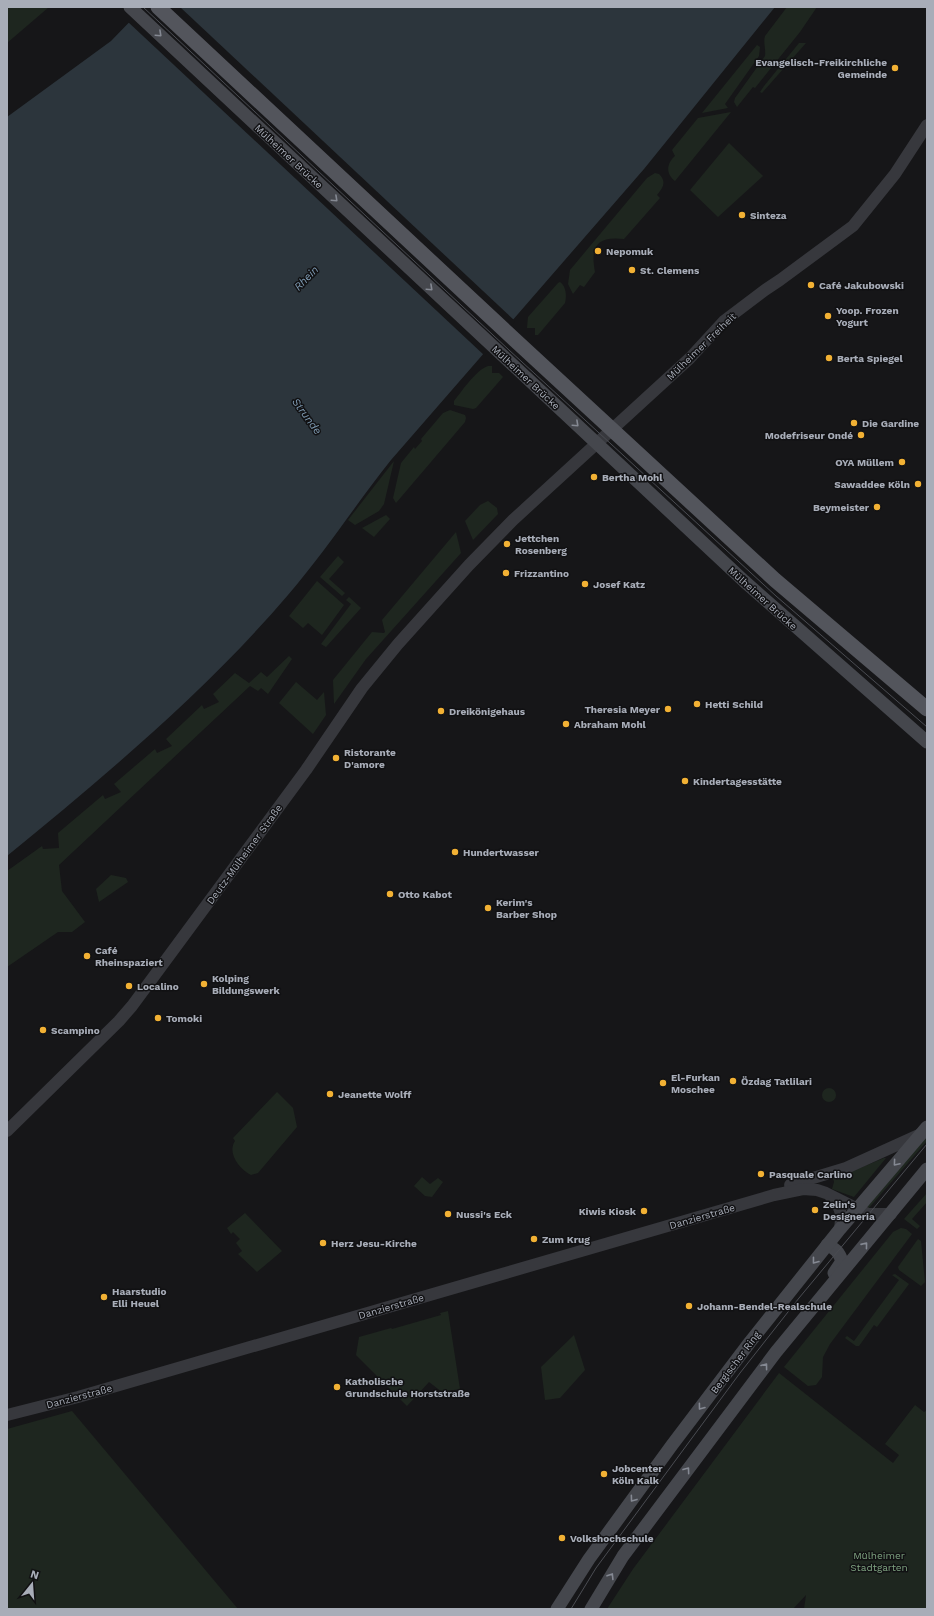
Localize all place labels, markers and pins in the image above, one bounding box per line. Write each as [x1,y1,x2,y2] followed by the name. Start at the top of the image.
[755,57,887,80] place label: Evangelisch-Freikirchliche Gemeinde
[890,63,900,73] marker: Evangelisch-Freikirchliche Gemeinde
[737,210,747,220] marker: Sinteza
[750,210,787,221] place label: Sinteza
[593,246,603,256] marker: Nepomuk
[606,246,654,257] place label: Nepomuk
[627,265,637,275] marker: St. Clemens
[640,265,700,276] place label: St. Clemens
[806,280,816,290] marker: Café Jakubowski
[819,280,904,291] place label: Café Jakubowski
[836,305,899,328] place label: Yoop. Frozen Yogurt
[823,311,833,321] marker: Yoop. Frozen Yogurt
[824,353,834,363] marker: Berta Spiegel
[837,353,904,364] place label: Berta Spiegel
[849,418,859,428] marker: Die Gardine
[862,418,919,429] place label: Die Gardine
[765,430,853,441] place label: Modefriseur Ondé
[856,430,866,440] marker: Modefriseur Ondé
[835,457,894,468] place label: OYA Müllem
[897,457,907,467] marker: OYA Müllem
[589,472,599,482] marker: Bertha Mohl
[602,472,663,483] place label: Bertha Mohl
[834,479,910,490] place label: Sawaddee Köln
[913,479,923,489] marker: Sawaddee Köln
[813,502,870,513] place label: Beymeister
[872,502,882,512] marker: Beymeister
[515,533,567,556] place label: Jettchen Rosenberg
[502,539,512,549] marker: Jettchen Rosenberg
[501,568,511,578] marker: Frizzantino
[514,568,569,579] place label: Frizzantino
[580,579,590,589] marker: Josef Katz
[593,579,645,590] place label: Josef Katz
[692,699,702,709] marker: Hetti Schild
[705,699,763,710] place label: Hetti Schild
[584,704,661,715] place label: Theresia Meyer
[663,704,673,714] marker: Theresia Meyer
[436,706,446,716] marker: Dreikönigehaus
[449,706,526,717] place label: Dreikönigehaus
[561,719,571,729] marker: Abraham Mohl
[574,719,647,730] place label: Abraham Mohl
[344,747,396,770] place label: Ristorante D'amore
[331,753,341,763] marker: Ristorante D'amore
[680,776,690,786] marker: Kindertagesstätte
[693,776,782,787] place label: Kindertagesstätte
[450,847,460,857] marker: Hundertwasser
[463,847,540,858] place label: Hundertwasser
[385,889,395,899] marker: Otto Kabot
[398,889,452,900] place label: Otto Kabot
[496,897,557,920] place label: Kerim's Barber Shop
[483,903,493,913] marker: Kerim's Barber Shop
[95,945,163,968] place label: Café Rheinspaziert
[82,951,92,961] marker: Café Rheinspaziert
[212,973,280,996] place label: Kolping Bildungswerk
[199,979,209,989] marker: Kolping Bildungswerk
[124,981,134,991] marker: Localino
[137,981,179,992] place label: Localino
[153,1013,163,1023] marker: Tomoki
[166,1013,202,1024] place label: Tomoki
[38,1025,48,1035] marker: Scampino
[51,1025,100,1036] place label: Scampino
[671,1072,720,1095] place label: El-Furkan Moschee
[728,1076,738,1086] marker: Özdag Tatlilari
[741,1076,812,1087] place label: Özdag Tatlilari
[658,1078,668,1088] marker: El-Furkan Moschee
[325,1089,335,1099] marker: Jeanette Wolff
[338,1089,412,1100] place label: Jeanette Wolff
[756,1169,766,1179] marker: Pasquale Carlino
[769,1169,852,1180] place label: Pasquale Carlino
[823,1199,875,1222] place label: Zelin‘s Designeria
[810,1205,820,1215] marker: Zelin‘s Designeria
[579,1206,637,1217] place label: Kiwis Kiosk
[639,1206,649,1216] marker: Kiwis Kiosk
[443,1209,453,1219] marker: Nussi's Eck
[456,1209,513,1220] place label: Nussi's Eck
[529,1234,539,1244] marker: Zum Krug
[542,1234,590,1245] place label: Zum Krug
[318,1238,328,1248] marker: Herz Jesu-Kirche
[331,1238,417,1249] place label: Herz Jesu-Kirche
[112,1286,166,1309] place label: Haarstudio Elli Heuel
[99,1292,109,1302] marker: Haarstudio Elli Heuel
[684,1301,694,1311] marker: Johann-Bendel-Realschule
[697,1301,832,1312] place label: Johann-Bendel-Realschule
[345,1376,470,1399] place label: Katholische Grundschule Horststraße
[332,1382,342,1392] marker: Katholische Grundschule Horststraße
[612,1463,663,1486] place label: Jobcenter Köln Kalk
[599,1469,609,1479] marker: Jobcenter Köln Kalk
[557,1533,567,1543] marker: Volkshochschule
[570,1533,654,1544] place label: Volkshochschule

